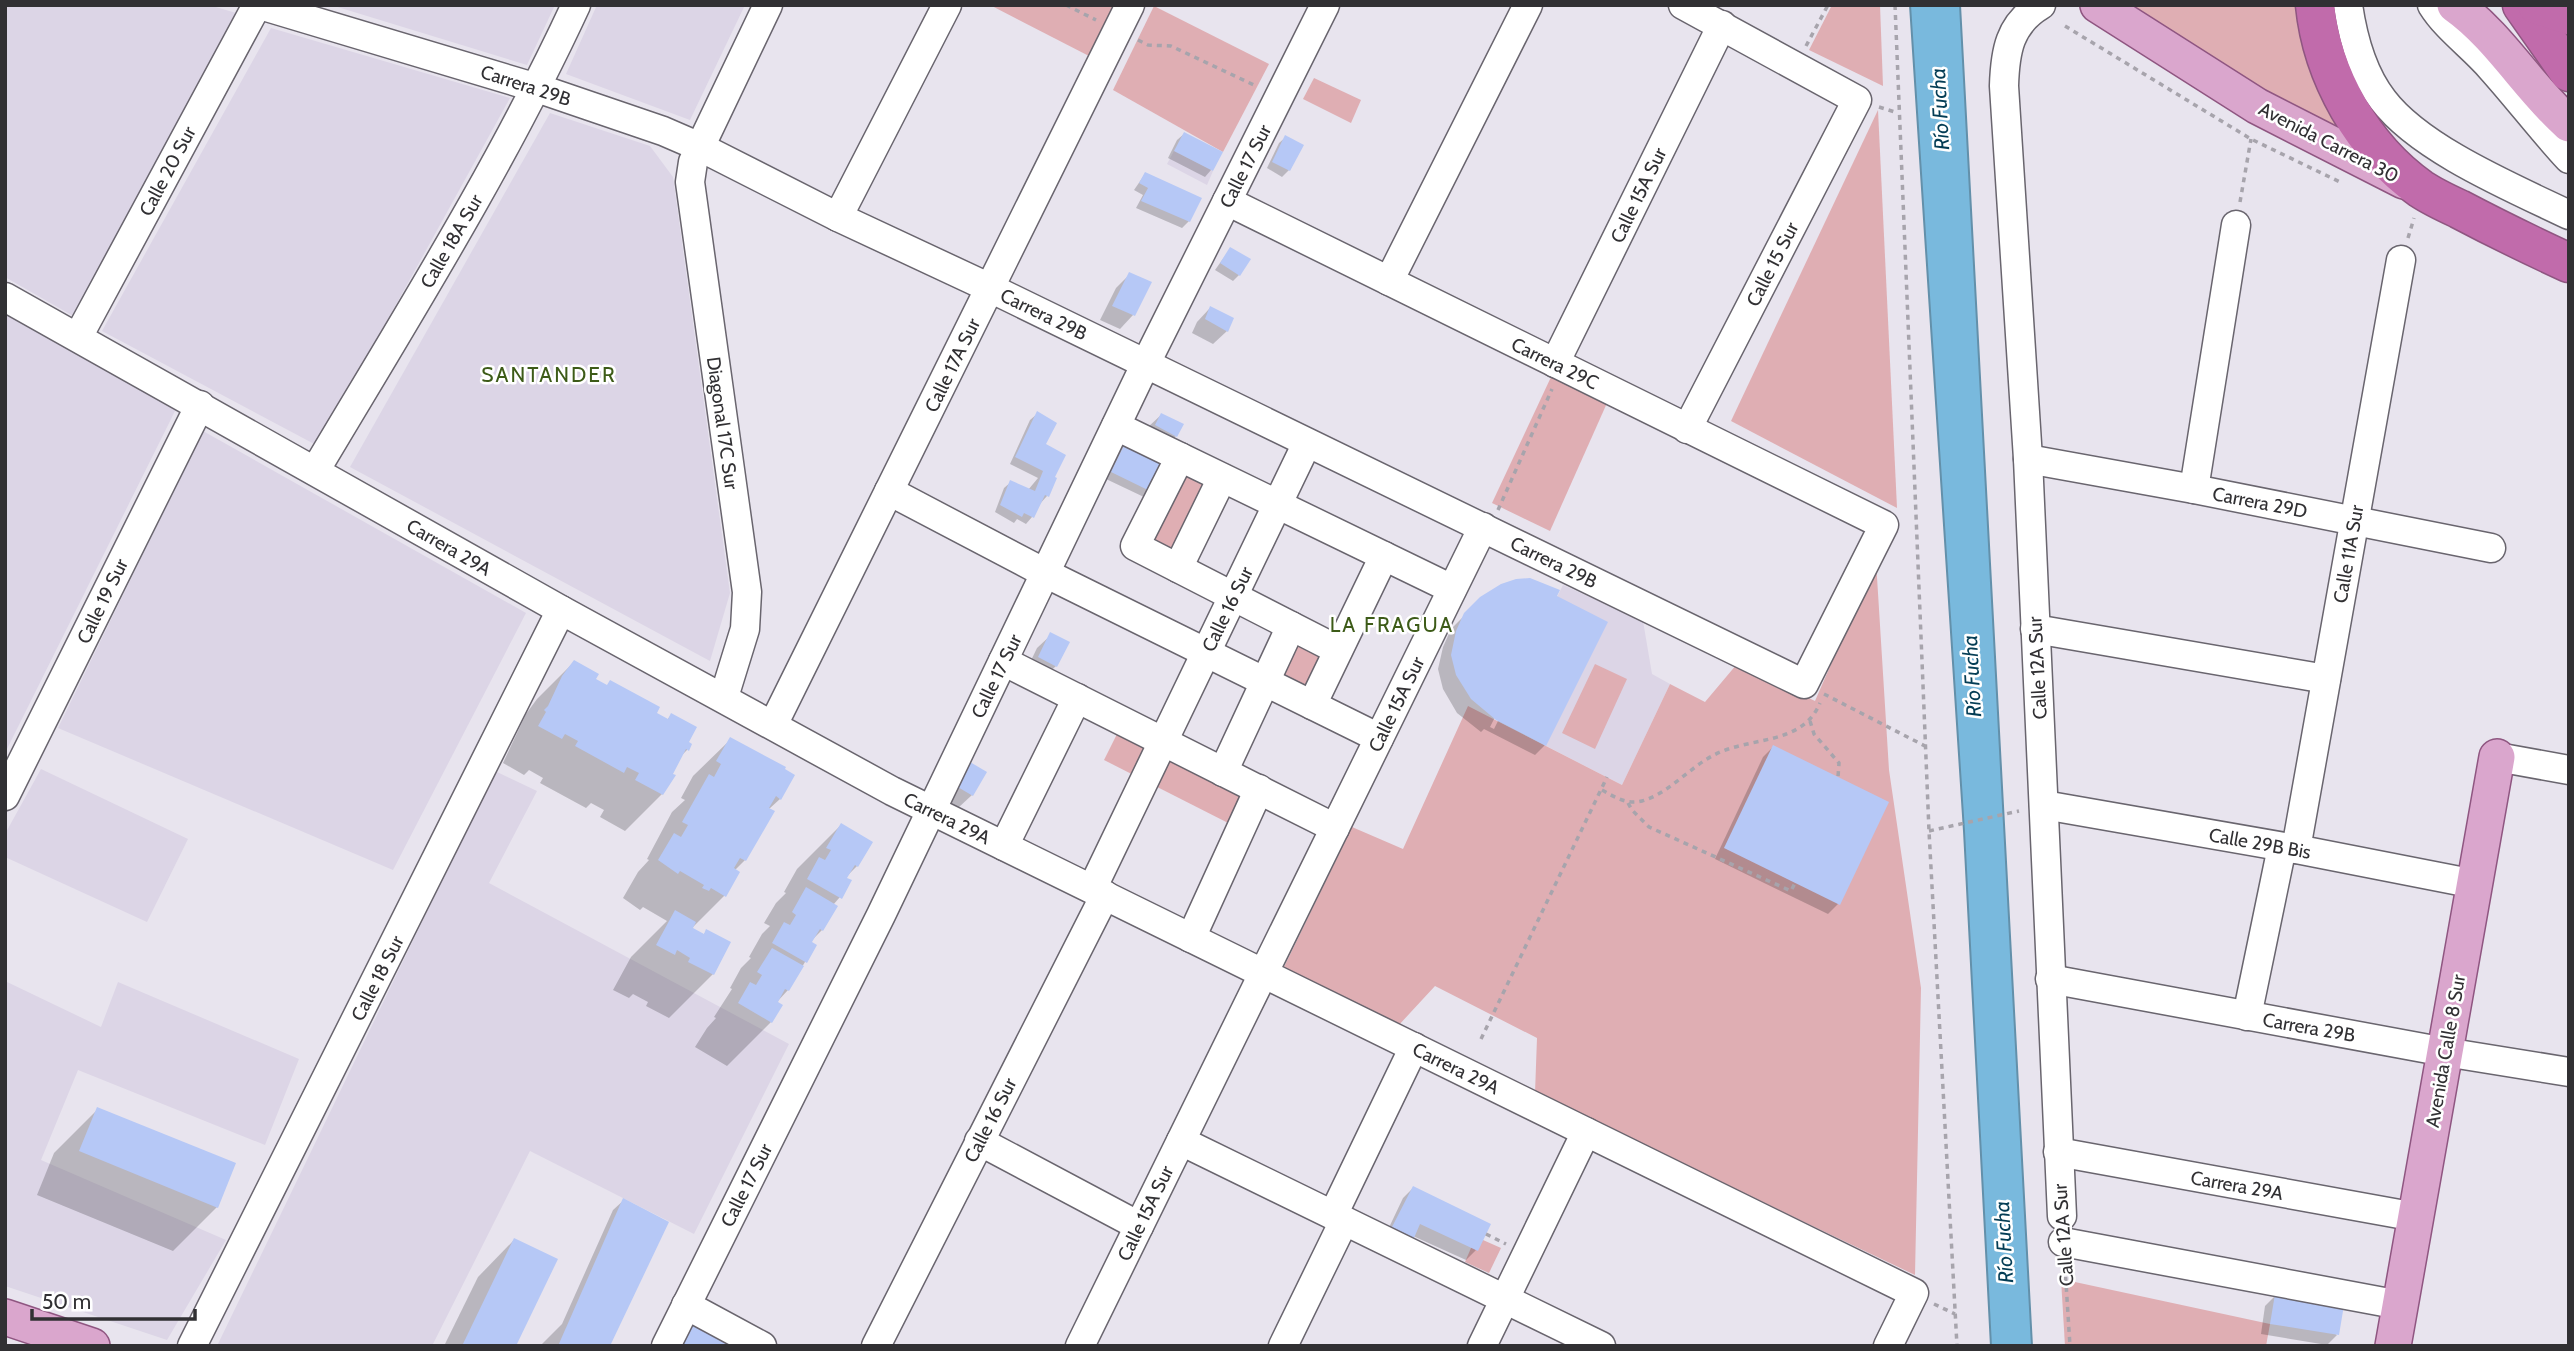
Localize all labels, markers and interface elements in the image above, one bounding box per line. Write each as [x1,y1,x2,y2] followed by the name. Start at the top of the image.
[478,60,574,111] street label: Carrera 29B
[1925,67,1954,151] water label: Río Fucha
[2255,97,2402,188] street label: Avenida Carrera 30
[1215,121,1276,212] street label: Calle 17 Sur
[134,123,201,220] street label: Calle 20 Sur
[1606,144,1671,247] street label: Calle 15A Sur
[415,190,487,292] street label: Calle 18A Sur
[1741,218,1803,310] street label: Calle 15 Sur
[997,284,1091,345] street label: Carrera 29B
[920,315,985,416] street label: Calle 17A Sur
[1507,332,1602,395] street label: Carrera 29C
[702,355,743,491] street label: Diagonal 17C Sur
[481,362,617,387] district label: SANTANDER
[2211,482,2309,523] street label: Carrera 29D
[2329,503,2368,605] street label: Calle 11A Sur
[402,514,495,581] street label: Carrera 29A
[1507,532,1601,593] street label: Carrera 29B
[72,555,133,648] street label: Calle 19 Sur
[1197,563,1258,656] street label: Calle 16 Sur
[1330,612,1454,637] district label: LA FRAGUA
[2023,616,2052,720] street label: Calle 12A Sur
[966,630,1027,722] street label: Calle 17 Sur
[1957,634,1986,718] water label: Río Fucha
[1364,653,1429,756] street label: Calle 15A Sur
[900,788,994,849] street label: Carrera 29A
[2207,823,2313,864] street label: Calle 29B Bis
[346,932,409,1025] street label: Calle 18 Sur
[2421,973,2470,1129] street label: Avenida Calle 8 Sur
[2261,1008,2357,1047] street label: Carrera 29B
[1409,1038,1503,1099] street label: Carrera 29A
[959,1074,1022,1166] street label: Calle 16 Sur
[716,1140,777,1231] street label: Calle 17 Sur
[1113,1162,1178,1265] street label: Calle 15A Sur
[2189,1166,2285,1205] street label: Carrera 29A
[2048,1183,2079,1287] street label: Calle 12A Sur
[1989,1200,2018,1284] water label: Río Fucha
[32,1278,194,1322] scale bar
[42,1289,91,1314] text: 50 m

